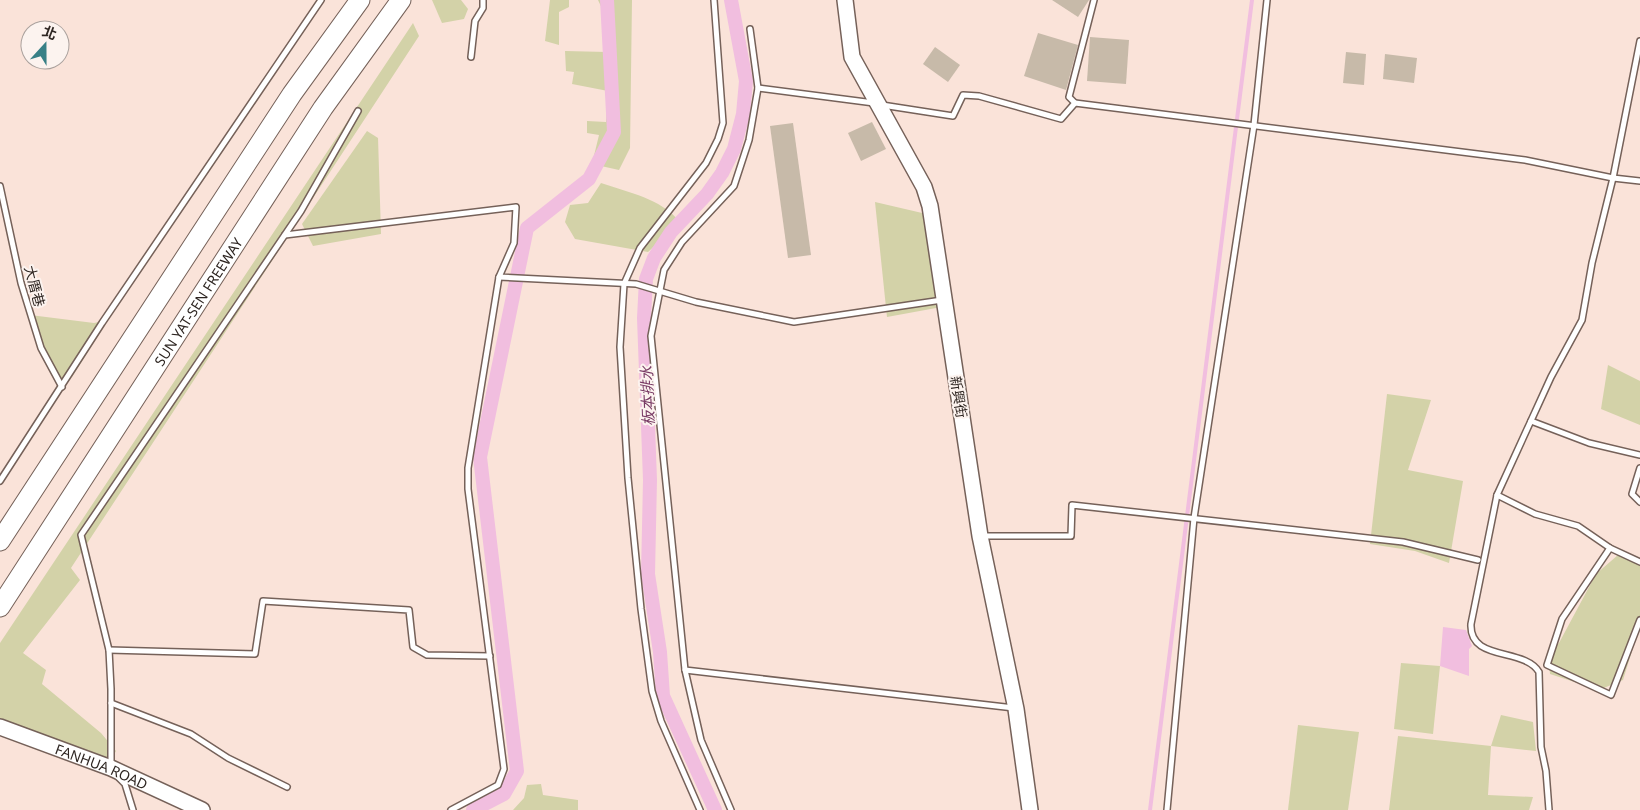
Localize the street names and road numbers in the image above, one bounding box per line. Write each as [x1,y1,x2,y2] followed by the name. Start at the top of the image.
[149,234,246,369] street label: SUN YAT-SEN FREEWAY
[20,263,50,309] street label: 大厝巷
[946,375,972,419] street label: 新興街
[53,739,151,793] street label: FANHUA ROAD

